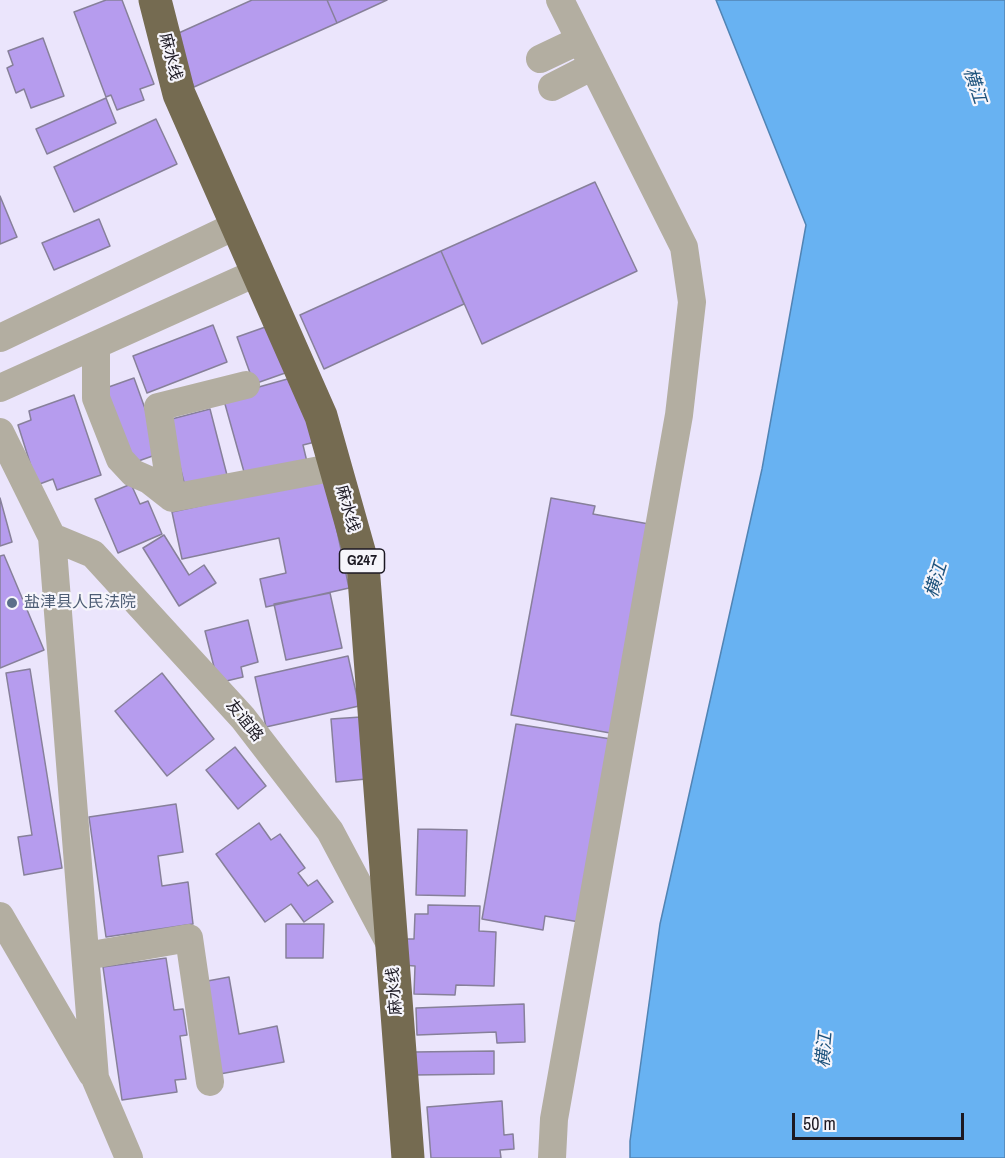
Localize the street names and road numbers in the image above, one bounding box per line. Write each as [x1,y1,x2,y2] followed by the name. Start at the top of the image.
[155,31,185,83] street label: 麻水线
[331,483,363,535] street label: 麻水线
[340,549,385,573] road number: G247
[221,696,267,746] street label: 友谊路
[384,966,406,1016] street label: 麻水线

